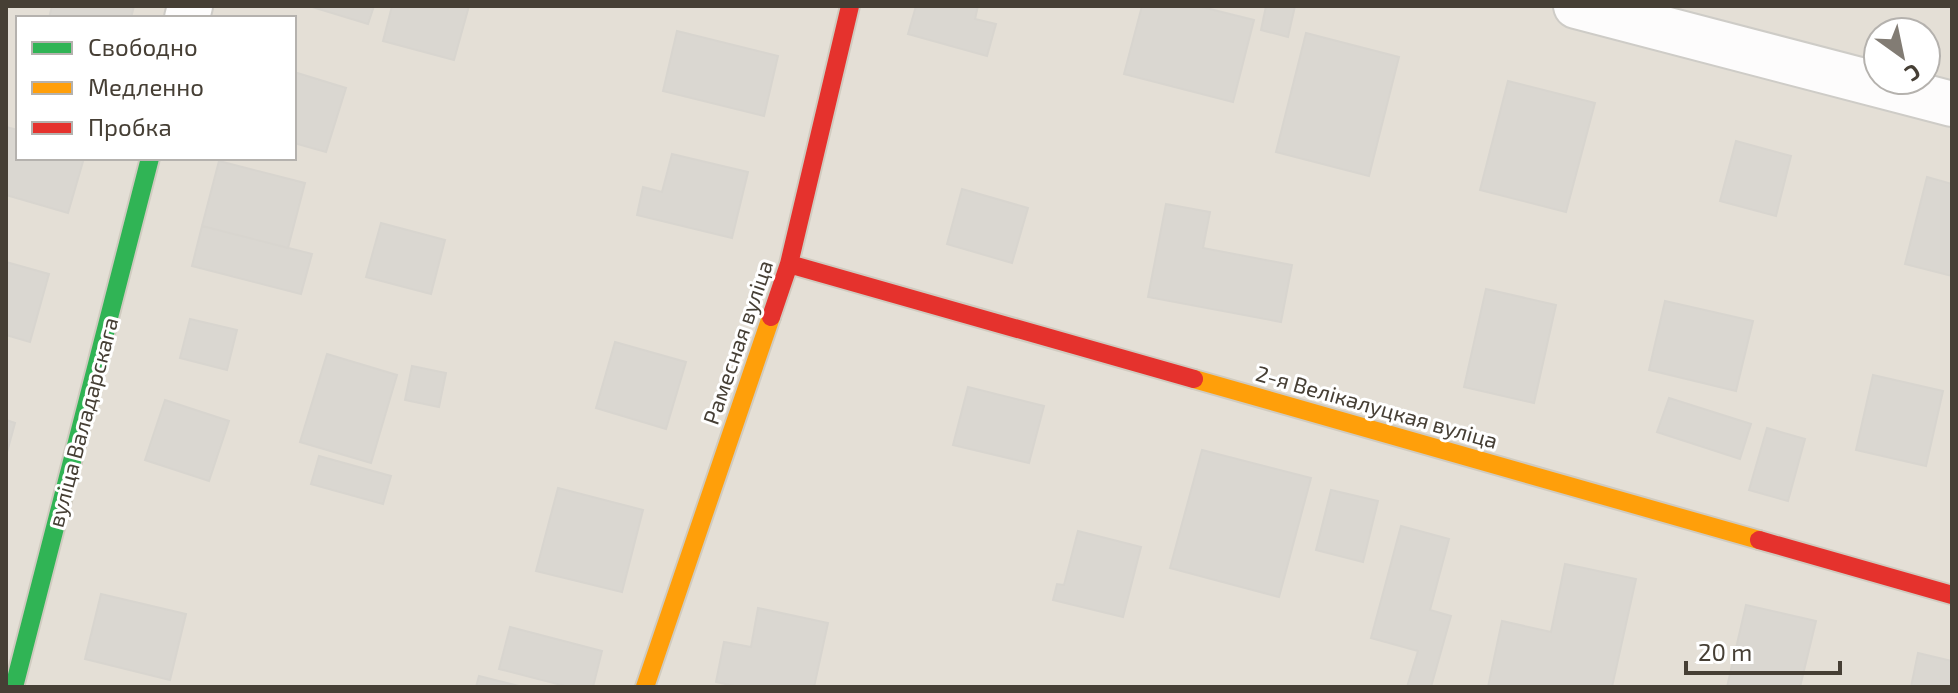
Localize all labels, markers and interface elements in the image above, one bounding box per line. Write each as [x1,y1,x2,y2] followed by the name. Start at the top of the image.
[16,16,296,160] legend
[1862,16,1942,96] north arrow
[88,32,198,61] text: Свободно
[1901,59,1926,88] text: С
[88,72,204,101] text: Медленно
[88,112,172,141] text: Пробка
[697,256,778,428] street label: Рамесная вуліца
[41,314,124,530] street label: вуліца Валадарскага
[1253,359,1501,454] street label: 2-я Велікалуцкая вуліца
[1686,625,1840,675] scale bar
[1698,637,1752,666] text: 20 m

